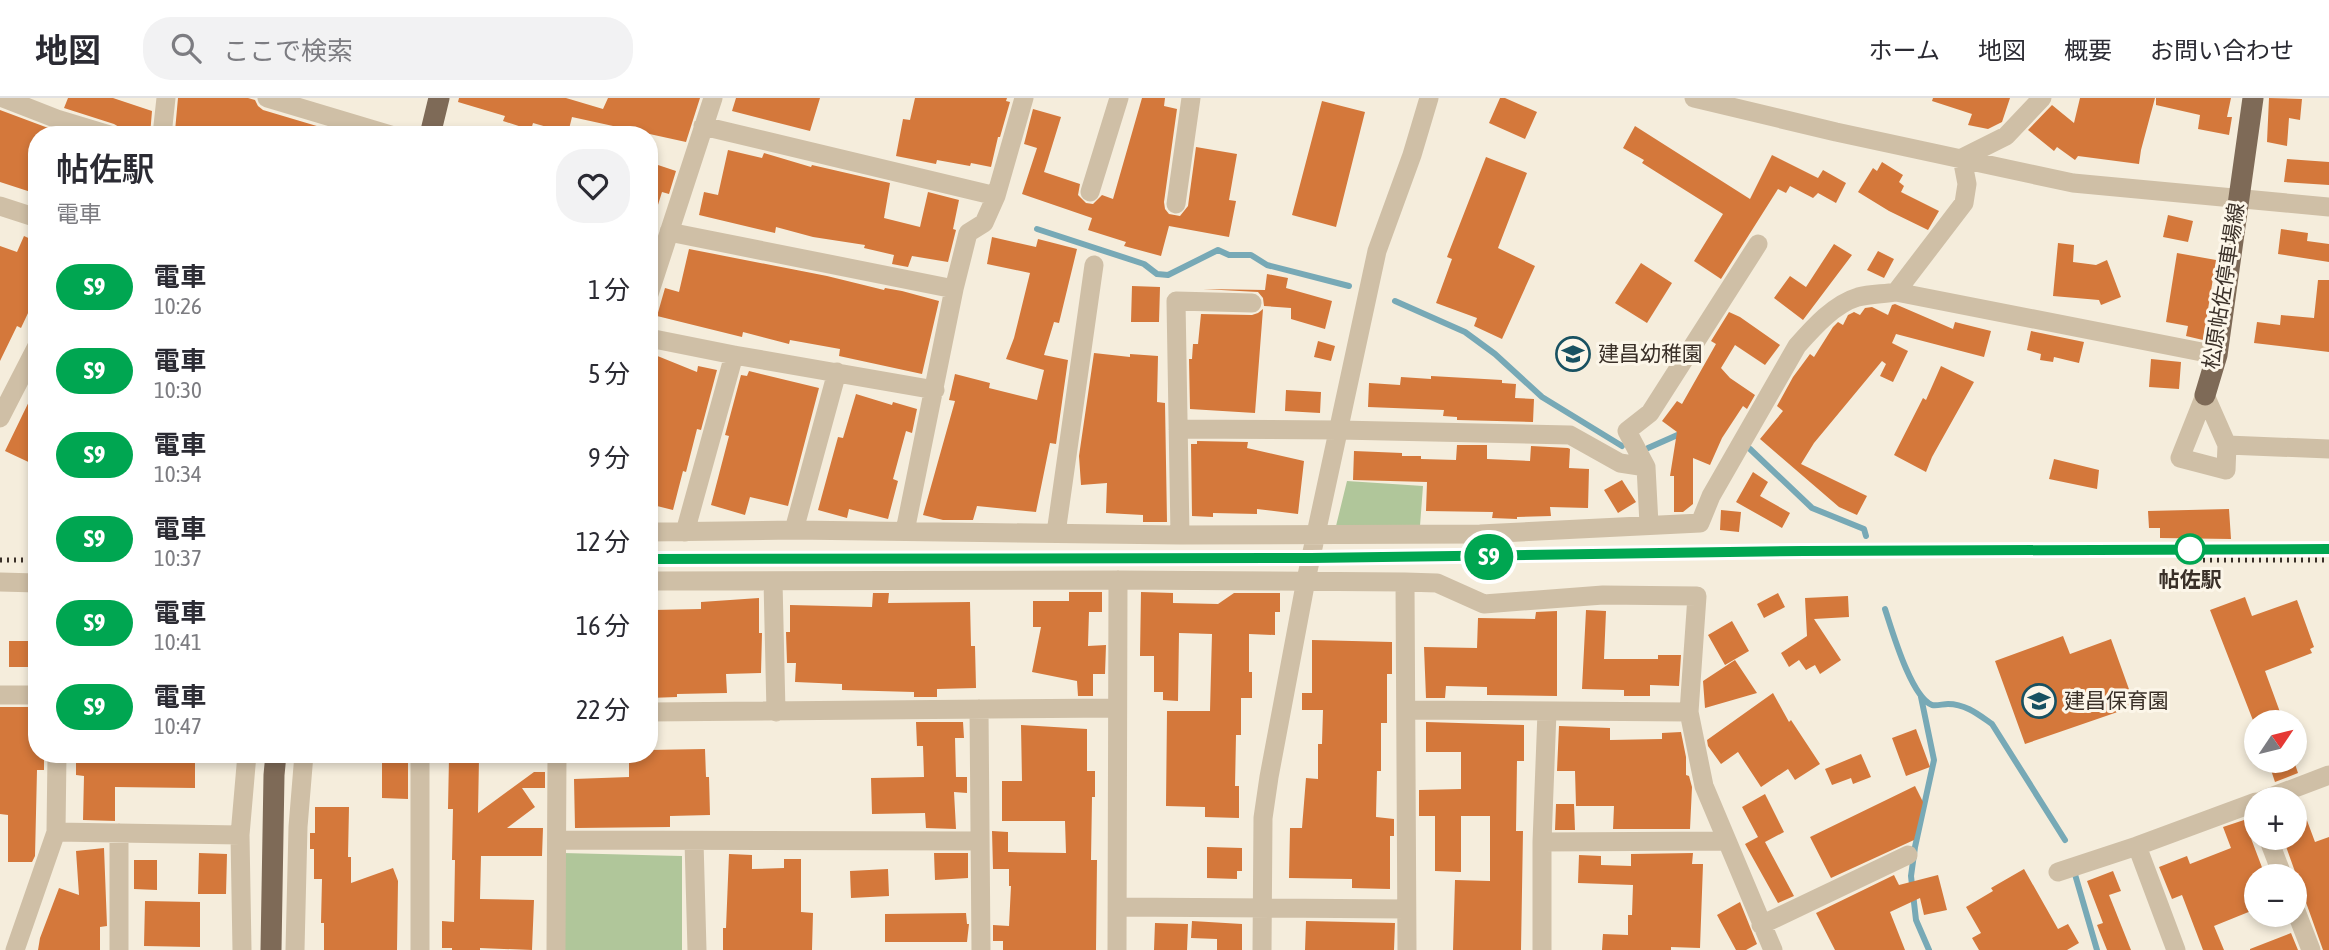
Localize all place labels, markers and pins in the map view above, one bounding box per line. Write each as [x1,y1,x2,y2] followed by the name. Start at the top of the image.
[1554,335,1592,373] school or university icon: 建昌幼稚園
[1598,341,1703,365] place label: 建昌幼稚園
[2175,534,2205,564] marker: 帖佐駅
[2159,567,2222,591] place label: 帖佐駅
[2020,682,2058,720] school or university icon: 建昌保育園
[2064,688,2169,712] place label: 建昌保育園

